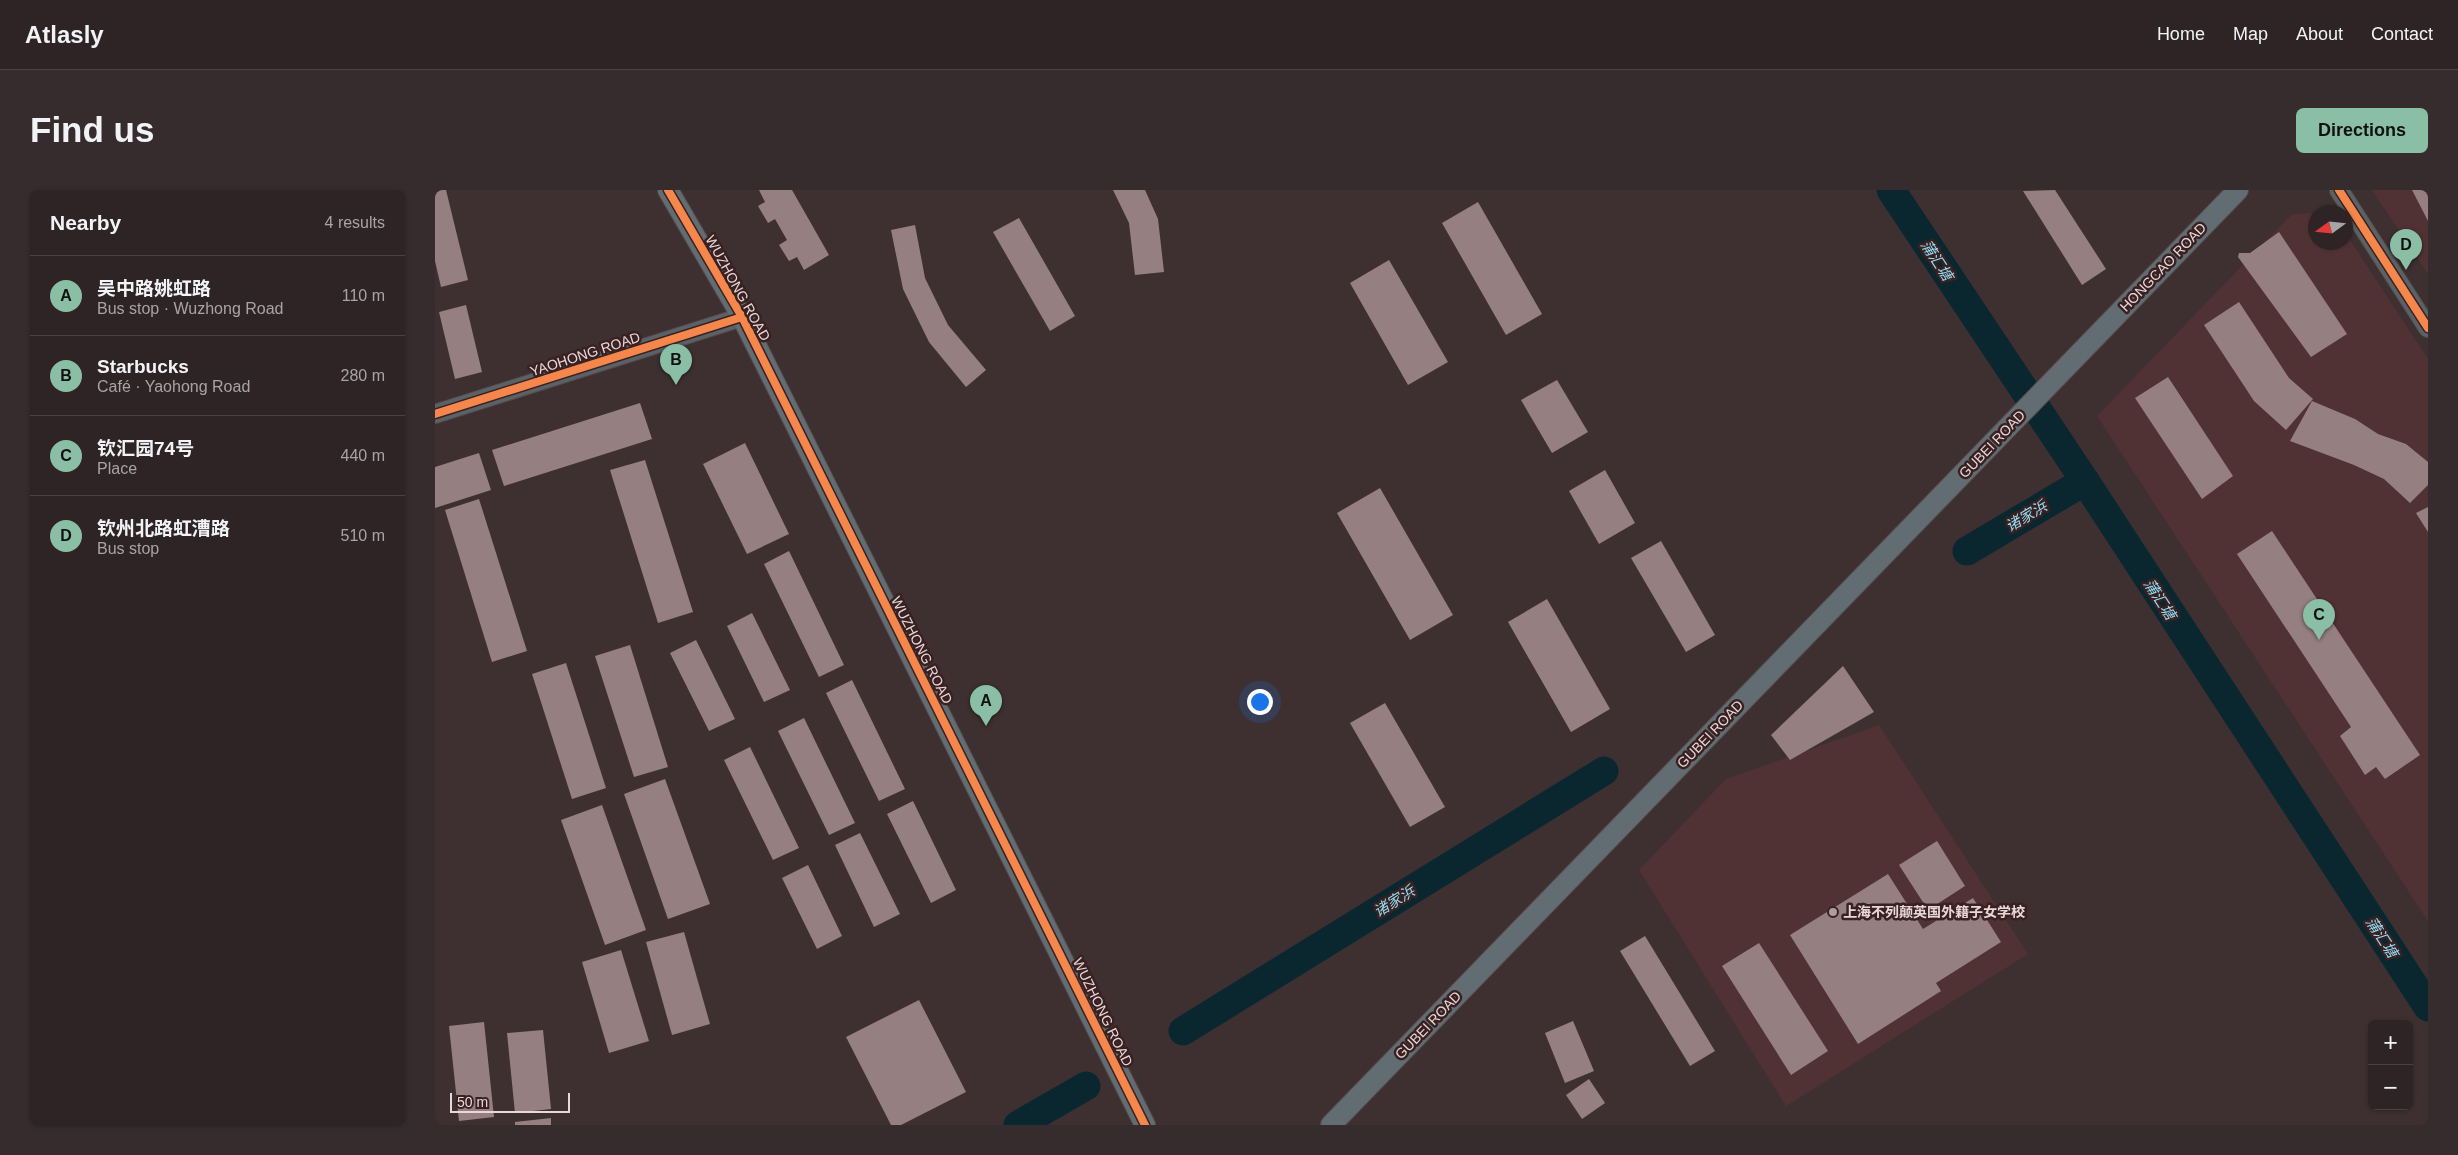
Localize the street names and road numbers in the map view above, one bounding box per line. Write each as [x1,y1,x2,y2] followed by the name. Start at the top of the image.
[2117,219,2209,315] street label: HONGCAO ROAD
[702,232,774,344] street label: WUZHONG ROAD
[528,329,642,379] street label: YAOHONG ROAD
[1956,407,2028,481] street label: GUBEI ROAD
[888,594,956,706] street label: WUZHONG ROAD
[1674,697,1746,771] street label: GUBEI ROAD
[1070,955,1136,1069] street label: WUZHONG ROAD
[1392,988,1464,1062] street label: GUBEI ROAD

